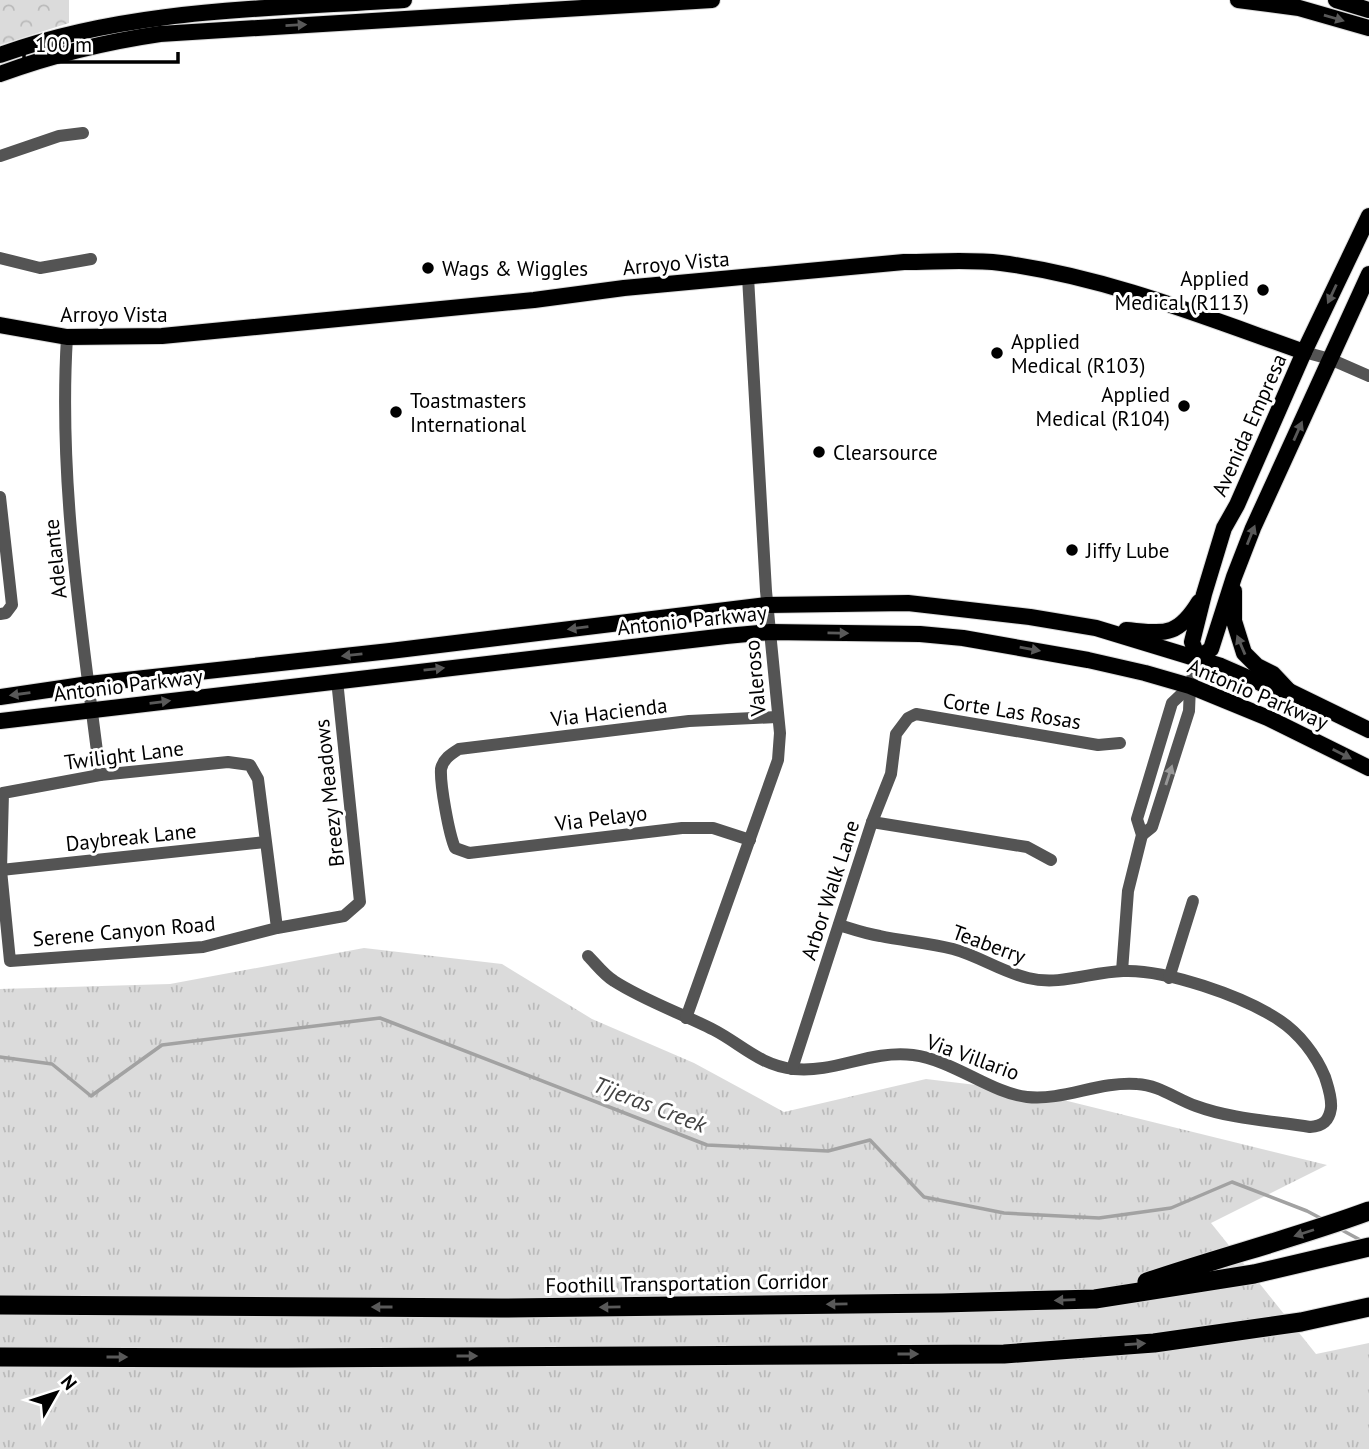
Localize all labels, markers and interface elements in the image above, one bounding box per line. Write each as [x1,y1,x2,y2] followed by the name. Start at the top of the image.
[1324,14,1345,24] one-way arrow
[285,19,307,30] one-way arrow
[24,21,178,65] scale bar
[35,31,92,58] text: 100 m
[621,245,731,281] street label: Arroyo Vista
[442,255,588,282] place label: Wags & Wiggles
[420,260,436,276] marker: Wags & Wiggles
[1115,265,1249,316] place label: Applied Medical (R113)
[1255,282,1271,298] marker: Applied Medical (R113)
[1326,284,1337,304] one-way arrow
[60,301,168,328] street label: Arroyo Vista
[1011,328,1145,379] place label: Applied Medical (R103)
[989,345,1005,361] marker: Applied Medical (R103)
[1205,349,1293,501] street label: Avenida Empresa
[1036,381,1170,432] place label: Applied Medical (R104)
[410,387,526,438] place label: Toastmasters International
[1176,398,1192,414] marker: Applied Medical (R104)
[388,404,404,420] marker: Toastmasters International
[1292,421,1304,441] one-way arrow
[833,439,938,466] place label: Clearsource
[811,444,827,460] marker: Clearsource
[37,518,73,600] street label: Adelante
[1245,524,1256,545] one-way arrow
[1085,537,1170,564] place label: Jiffy Lube
[1064,542,1080,558] marker: Jiffy Lube
[616,599,768,641] street label: Antonio Parkway
[567,623,589,634] one-way arrow
[827,627,849,639] one-way arrow
[1236,634,1247,655] one-way arrow
[738,639,772,718] street label: Valeroso
[1019,644,1041,655] one-way arrow
[341,650,363,661] one-way arrow
[1184,652,1333,736] street label: Antonio Parkway
[52,662,204,708] street label: Antonio Parkway
[424,663,446,674] one-way arrow
[941,687,1083,735] street label: Corte Las Rosas
[9,688,31,699] one-way arrow
[548,691,669,733] street label: Via Hacienda
[149,696,171,707] one-way arrow
[308,718,350,868] street label: Breezy Meadows
[63,734,185,776] street label: Twilight Lane
[1332,748,1352,759] one-way arrow
[1164,764,1175,785] one-way arrow
[552,799,649,837] street label: Via Pelayo
[64,817,198,857] street label: Daybreak Lane
[795,817,865,963] street label: Arbor Walk Lane
[32,910,216,952] street label: Serene Canyon Road
[949,918,1030,970] street label: Teaberry
[922,1027,1023,1086] street label: Via Villario
[589,1069,712,1139] water label: Tijeras Creek
[1294,1229,1315,1239] one-way arrow
[545,1267,829,1299] street label: Foothill Transportation Corridor
[1053,1294,1075,1305] one-way arrow
[826,1299,848,1310] one-way arrow
[371,1301,393,1313] one-way arrow
[599,1301,621,1313] one-way arrow
[1124,1338,1146,1349] one-way arrow
[897,1348,919,1360] one-way arrow
[456,1350,478,1362] one-way arrow
[106,1351,128,1363] one-way arrow
[21,1358,91,1428] north arrow
[56,1370,82,1395] text: N

